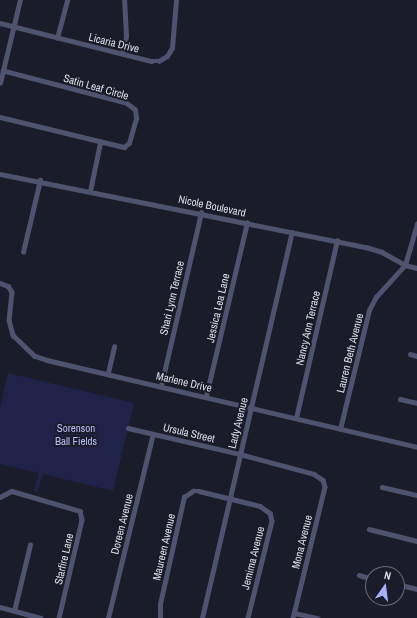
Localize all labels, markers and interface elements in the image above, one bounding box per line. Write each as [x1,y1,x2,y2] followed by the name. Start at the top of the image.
[87,30,141,56] street label: Licaria Drive
[62,71,130,103] street label: Satin Leaf Circle
[177,192,247,220] street label: Nicole Boulevard
[157,260,187,336] street label: Shari Lynn Terrace
[204,272,232,344] street label: Jessica Lea Lane
[293,289,323,367] street label: Nancy Ann Terrace
[334,312,366,394] street label: Lauren Beth Avenue
[155,369,213,395] street label: Marlene Drive
[225,396,251,450] street label: Lady Avenue
[162,421,216,445] street label: Ursula Street
[55,422,97,448] park label: Sorenson Ball Fields
[108,492,136,556] street label: Doreen Avenue
[150,512,178,582] street label: Maureen Avenue
[289,513,315,571] street label: Mona Avenue
[239,525,267,591] street label: Jemima Avenue
[52,532,76,586] street label: Starfire Lane
[365,566,405,606] north arrow
[383,568,393,583] text: N

